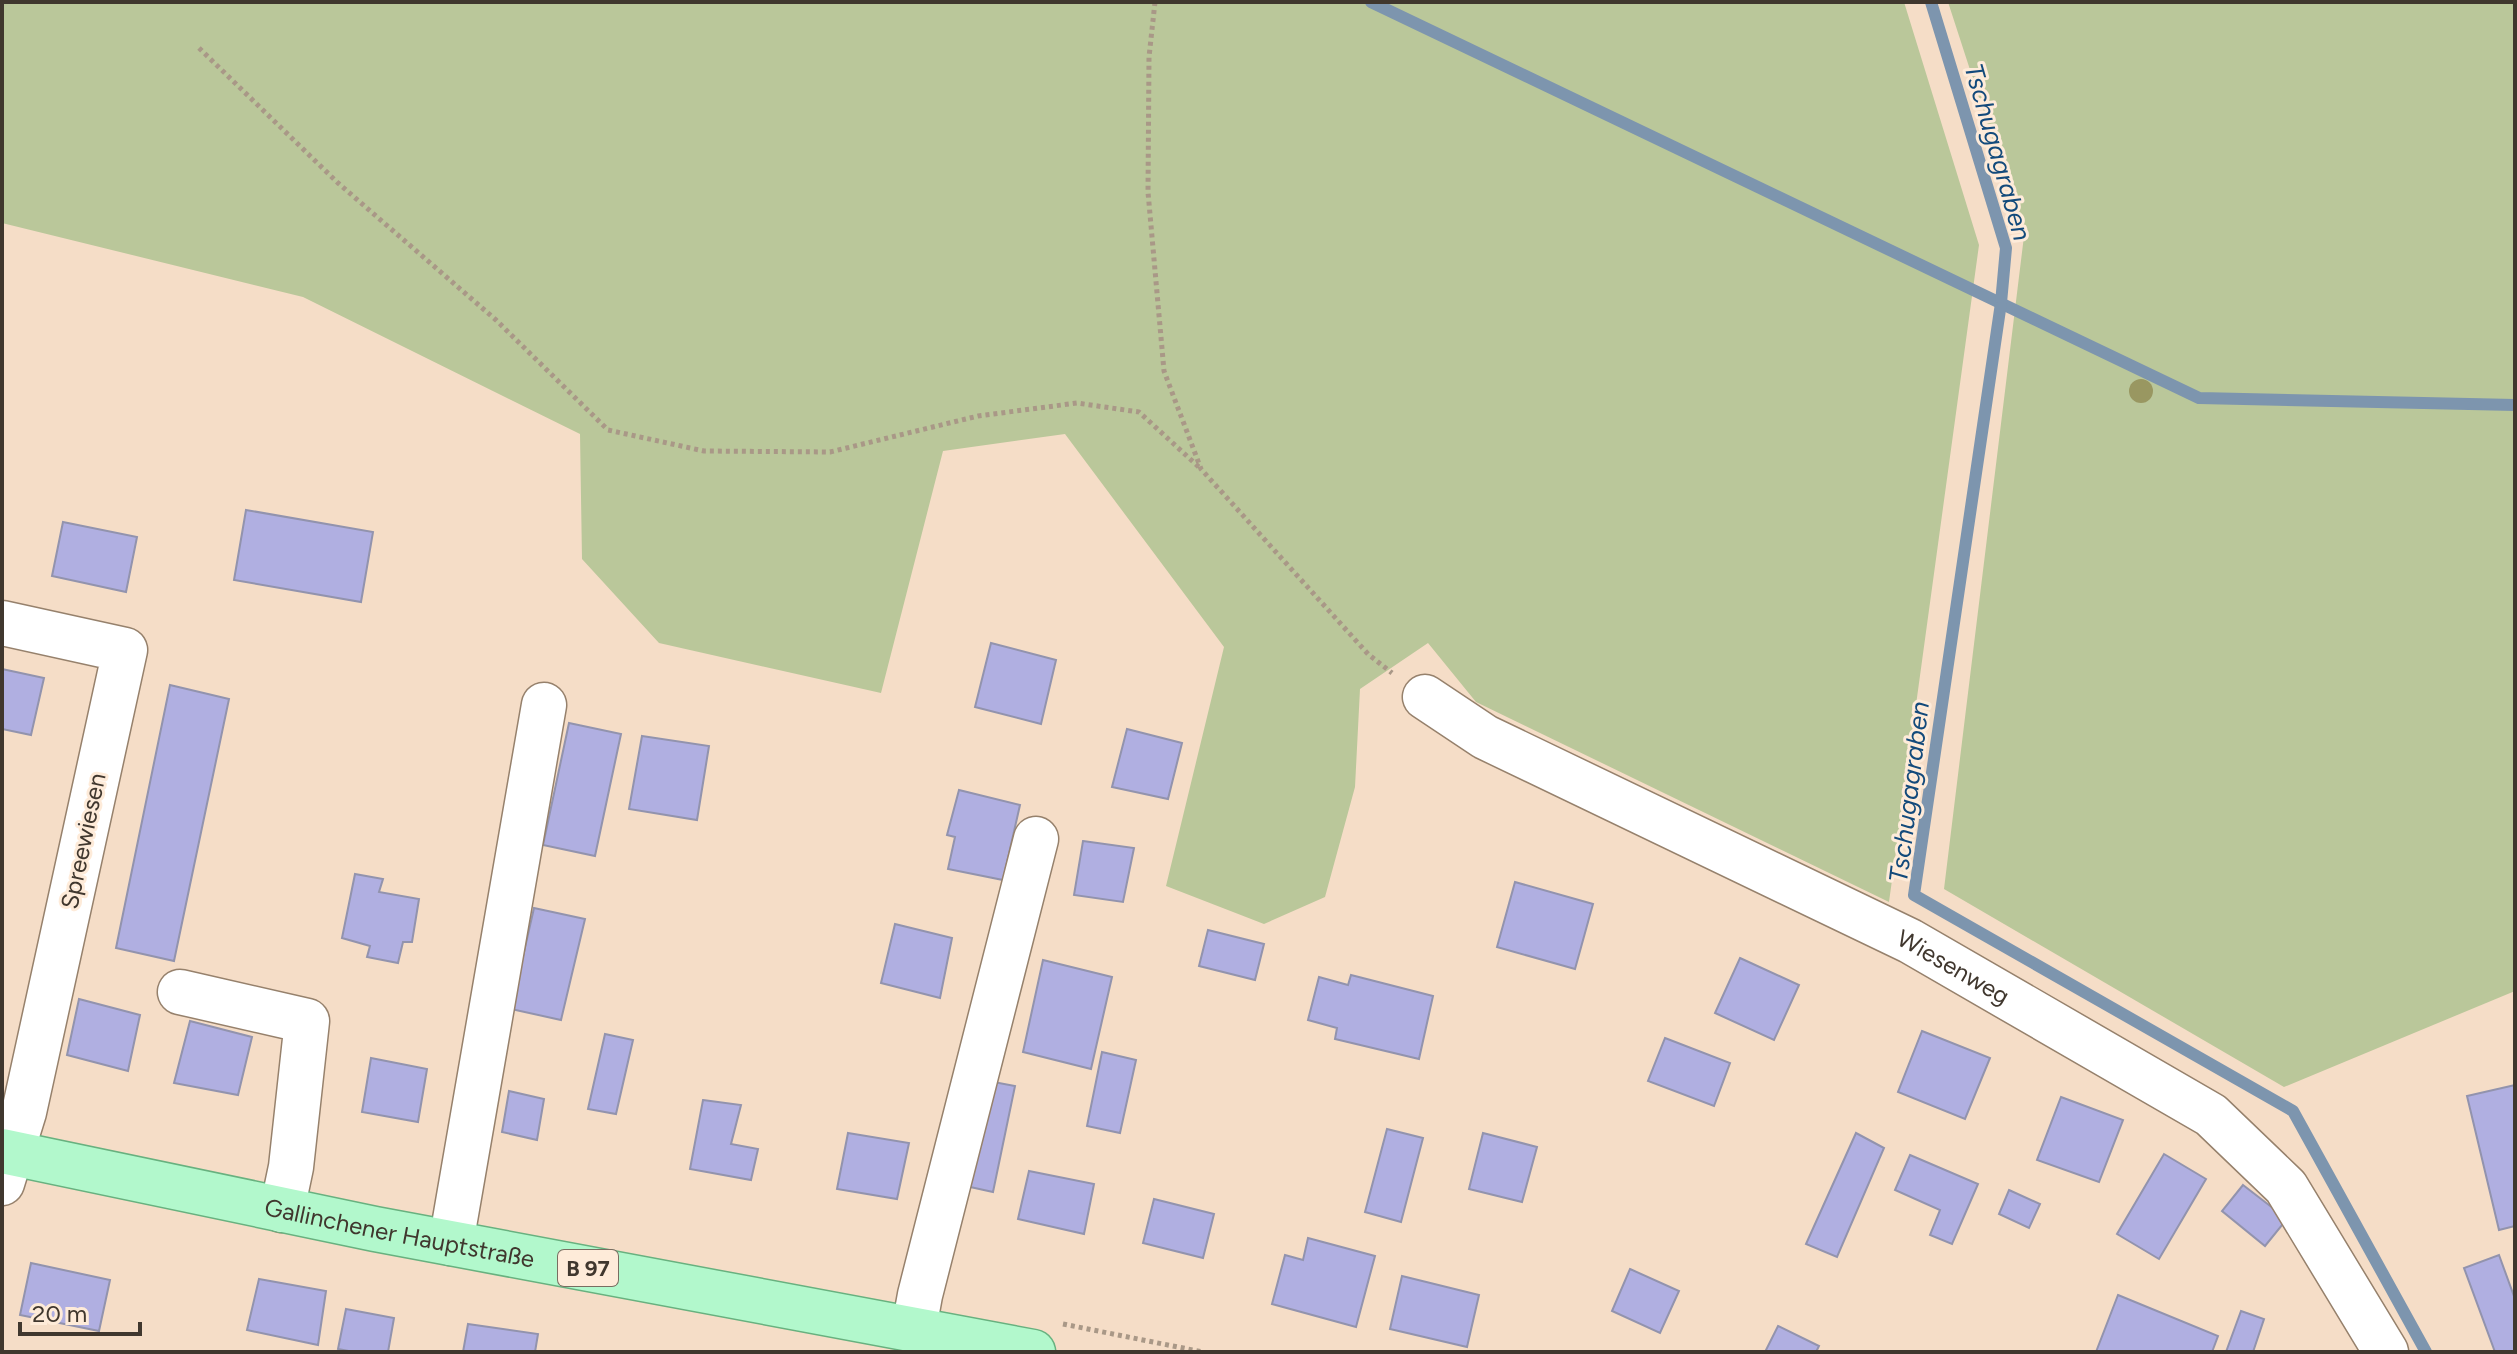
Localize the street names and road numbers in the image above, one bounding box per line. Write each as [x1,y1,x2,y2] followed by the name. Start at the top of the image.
[54,770,112,912] street label: Spreewiesen
[1893,923,2015,1010] street label: Wiesenweg
[262,1192,537,1273] street label: Gallinchener Hauptstraße
[558,1250,618,1286] road number: B 97

